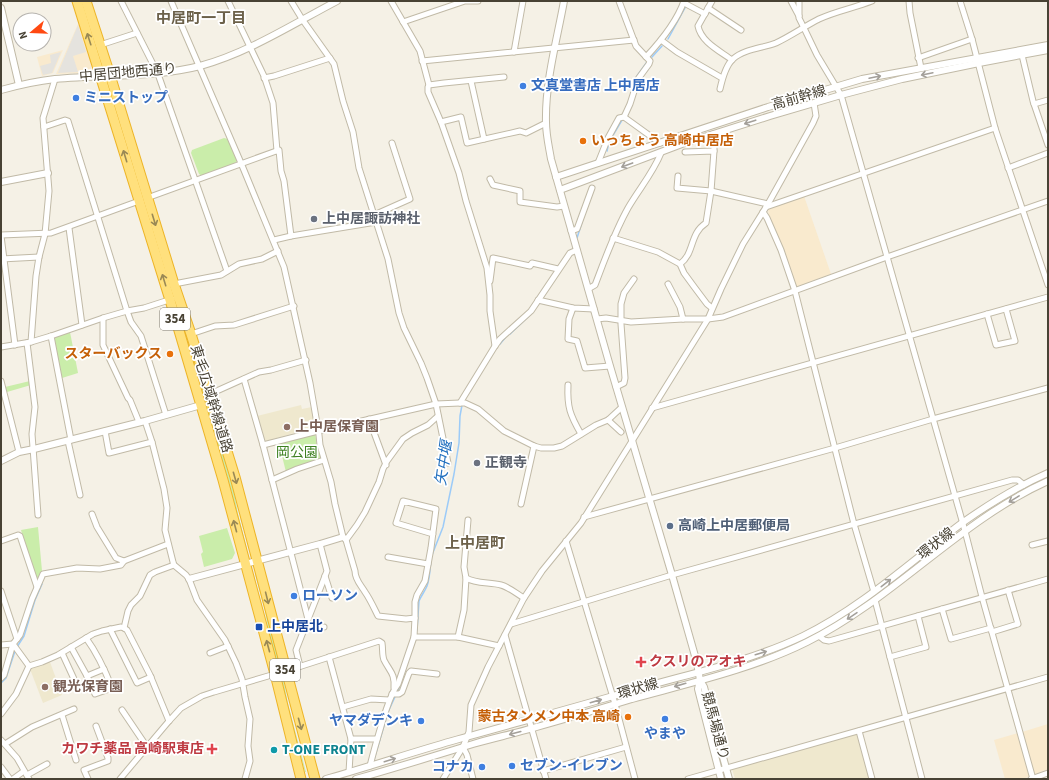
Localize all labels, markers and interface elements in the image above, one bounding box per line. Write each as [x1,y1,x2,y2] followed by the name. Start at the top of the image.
[156,8,246,29] district label: 中居町一丁目
[12,12,52,52] north arrow
[15,29,31,41] text: N
[85,32,92,45] one-way arrow
[78,59,178,87] street label: 中居団地西通り
[921,70,934,78] one-way arrow
[868,73,881,81] one-way arrow
[531,76,660,96] place label: 文真堂書店 上中居店
[518,81,528,91] marker: 文真堂書店 上中居店
[769,81,829,115] street label: 高前幹線
[84,88,168,108] place label: ミニストップ
[71,93,81,103] marker: ミニストップ
[743,119,756,126] one-way arrow
[591,131,734,151] place label: いっちょう 高崎中居店
[578,136,588,146] marker: いっちょう 高崎中居店
[121,149,128,162] one-way arrow
[621,162,634,169] one-way arrow
[322,209,420,229] place label: 上中居諏訪神社
[151,213,158,226] one-way arrow
[309,214,319,224] marker: 上中居諏訪神社
[160,273,167,286] one-way arrow
[160,308,190,330] road number: 354
[185,343,237,455] street label: 東毛広域幹線道路
[65,344,162,364] place label: スターバックス
[165,349,175,359] marker: スターバックス
[295,417,379,437] place label: 上中居保育園
[282,422,292,432] marker: 上中居保育園
[430,436,458,487] water label: 矢中堰
[276,443,318,463] park label: 岡公園
[485,453,527,473] place label: 正観寺
[472,458,482,468] marker: 正観寺
[232,471,239,484] one-way arrow
[1009,495,1020,503] one-way arrow
[678,516,790,536] place label: 高崎上中居郵便局
[231,519,238,532] one-way arrow
[665,521,675,531] marker: 高崎上中居郵便局
[913,523,959,565] street label: 環状線
[445,533,505,554] district label: 上中居町
[880,578,891,587] one-way arrow
[302,586,358,606] place label: ローソン
[264,591,271,604] one-way arrow
[289,591,299,601] marker: ローソン
[847,612,858,620] one-way arrow
[267,617,323,637] place label: 上中居北
[254,622,264,632] marker: 上中居北
[264,640,271,653] one-way arrow
[754,649,767,656] one-way arrow
[649,652,747,672] place label: クスリのアオキ
[636,657,646,667] marker: クスリのアオキ
[270,659,300,681] road number: 354
[615,674,661,704] street label: 環状線
[53,677,123,697] place label: 観光保育園
[40,682,50,692] marker: 観光保育園
[674,682,687,689] one-way arrow
[696,690,734,762] street label: 競馬場通り
[589,697,602,704] one-way arrow
[478,707,620,727] place label: 蒙古タンメン中本 高崎
[329,711,413,731] place label: ヤマダデンキ
[623,712,633,722] marker: 蒙古タンメン中本 高崎
[660,714,670,724] marker: やまや
[416,716,426,726] marker: ヤマダデンキ
[297,717,304,730] one-way arrow
[644,724,686,744] place label: やまや
[509,730,522,737] one-way arrow
[61,739,204,759] place label: カワチ薬品 高崎駅東店
[282,740,366,760] place label: T-ONE FRONT
[207,744,217,754] marker: カワチ薬品 高崎駅東店
[269,745,279,755] marker: T-ONE FRONT
[383,756,396,763] one-way arrow
[520,756,623,776] place label: セブン-イレブン
[432,757,474,777] place label: コナカ
[507,761,517,771] marker: セブン-イレブン
[477,762,487,772] marker: コナカ

